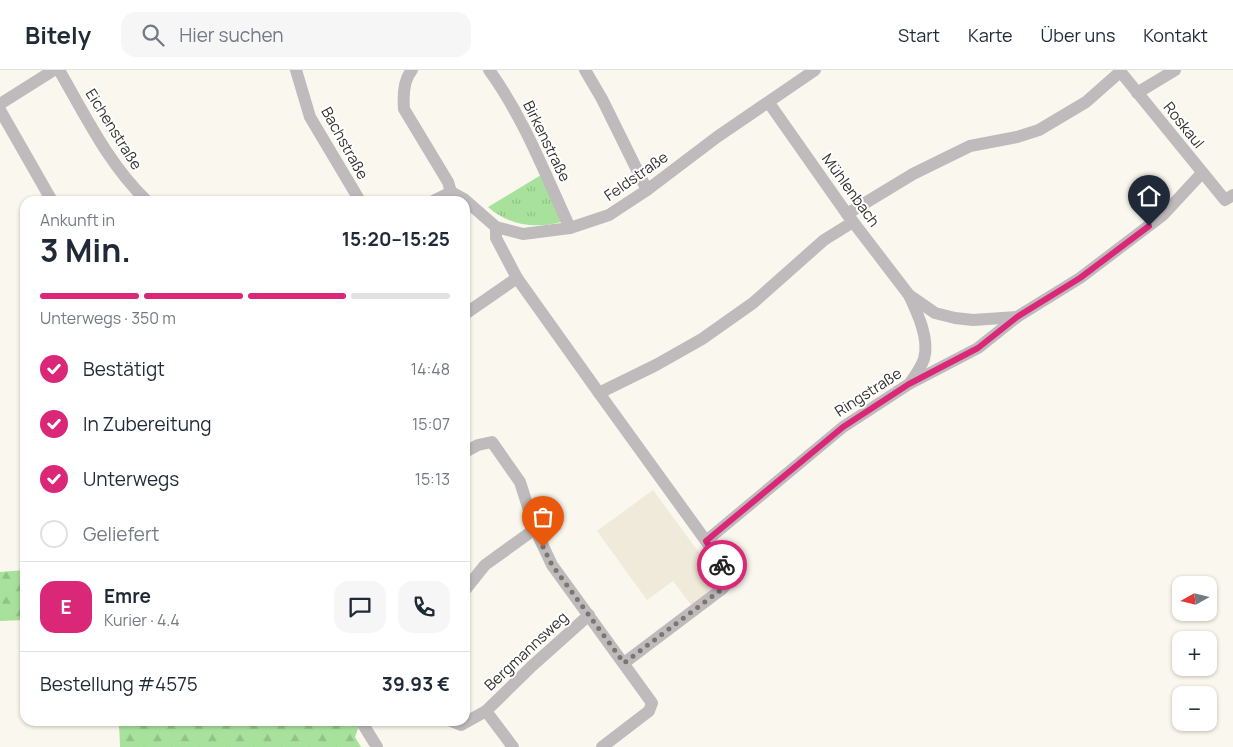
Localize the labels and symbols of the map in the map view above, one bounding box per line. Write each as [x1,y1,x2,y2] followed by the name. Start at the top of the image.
[81,85,147,174] street label: Eichenstraße
[518,97,576,185] street label: Birkenstraße
[1159,97,1209,153] street label: Roskaul
[316,103,374,183] street label: Bachstraße
[600,146,672,206] street label: Feldstraße
[817,149,885,231] street label: Mühlenbach
[1128,175,1170,226] pin
[830,362,906,421] street label: Ringstraße
[522,496,564,547] pin
[697,540,747,590] courier
[1172,576,1218,621] north arrow
[480,607,572,695] street label: Bergmannsweg

